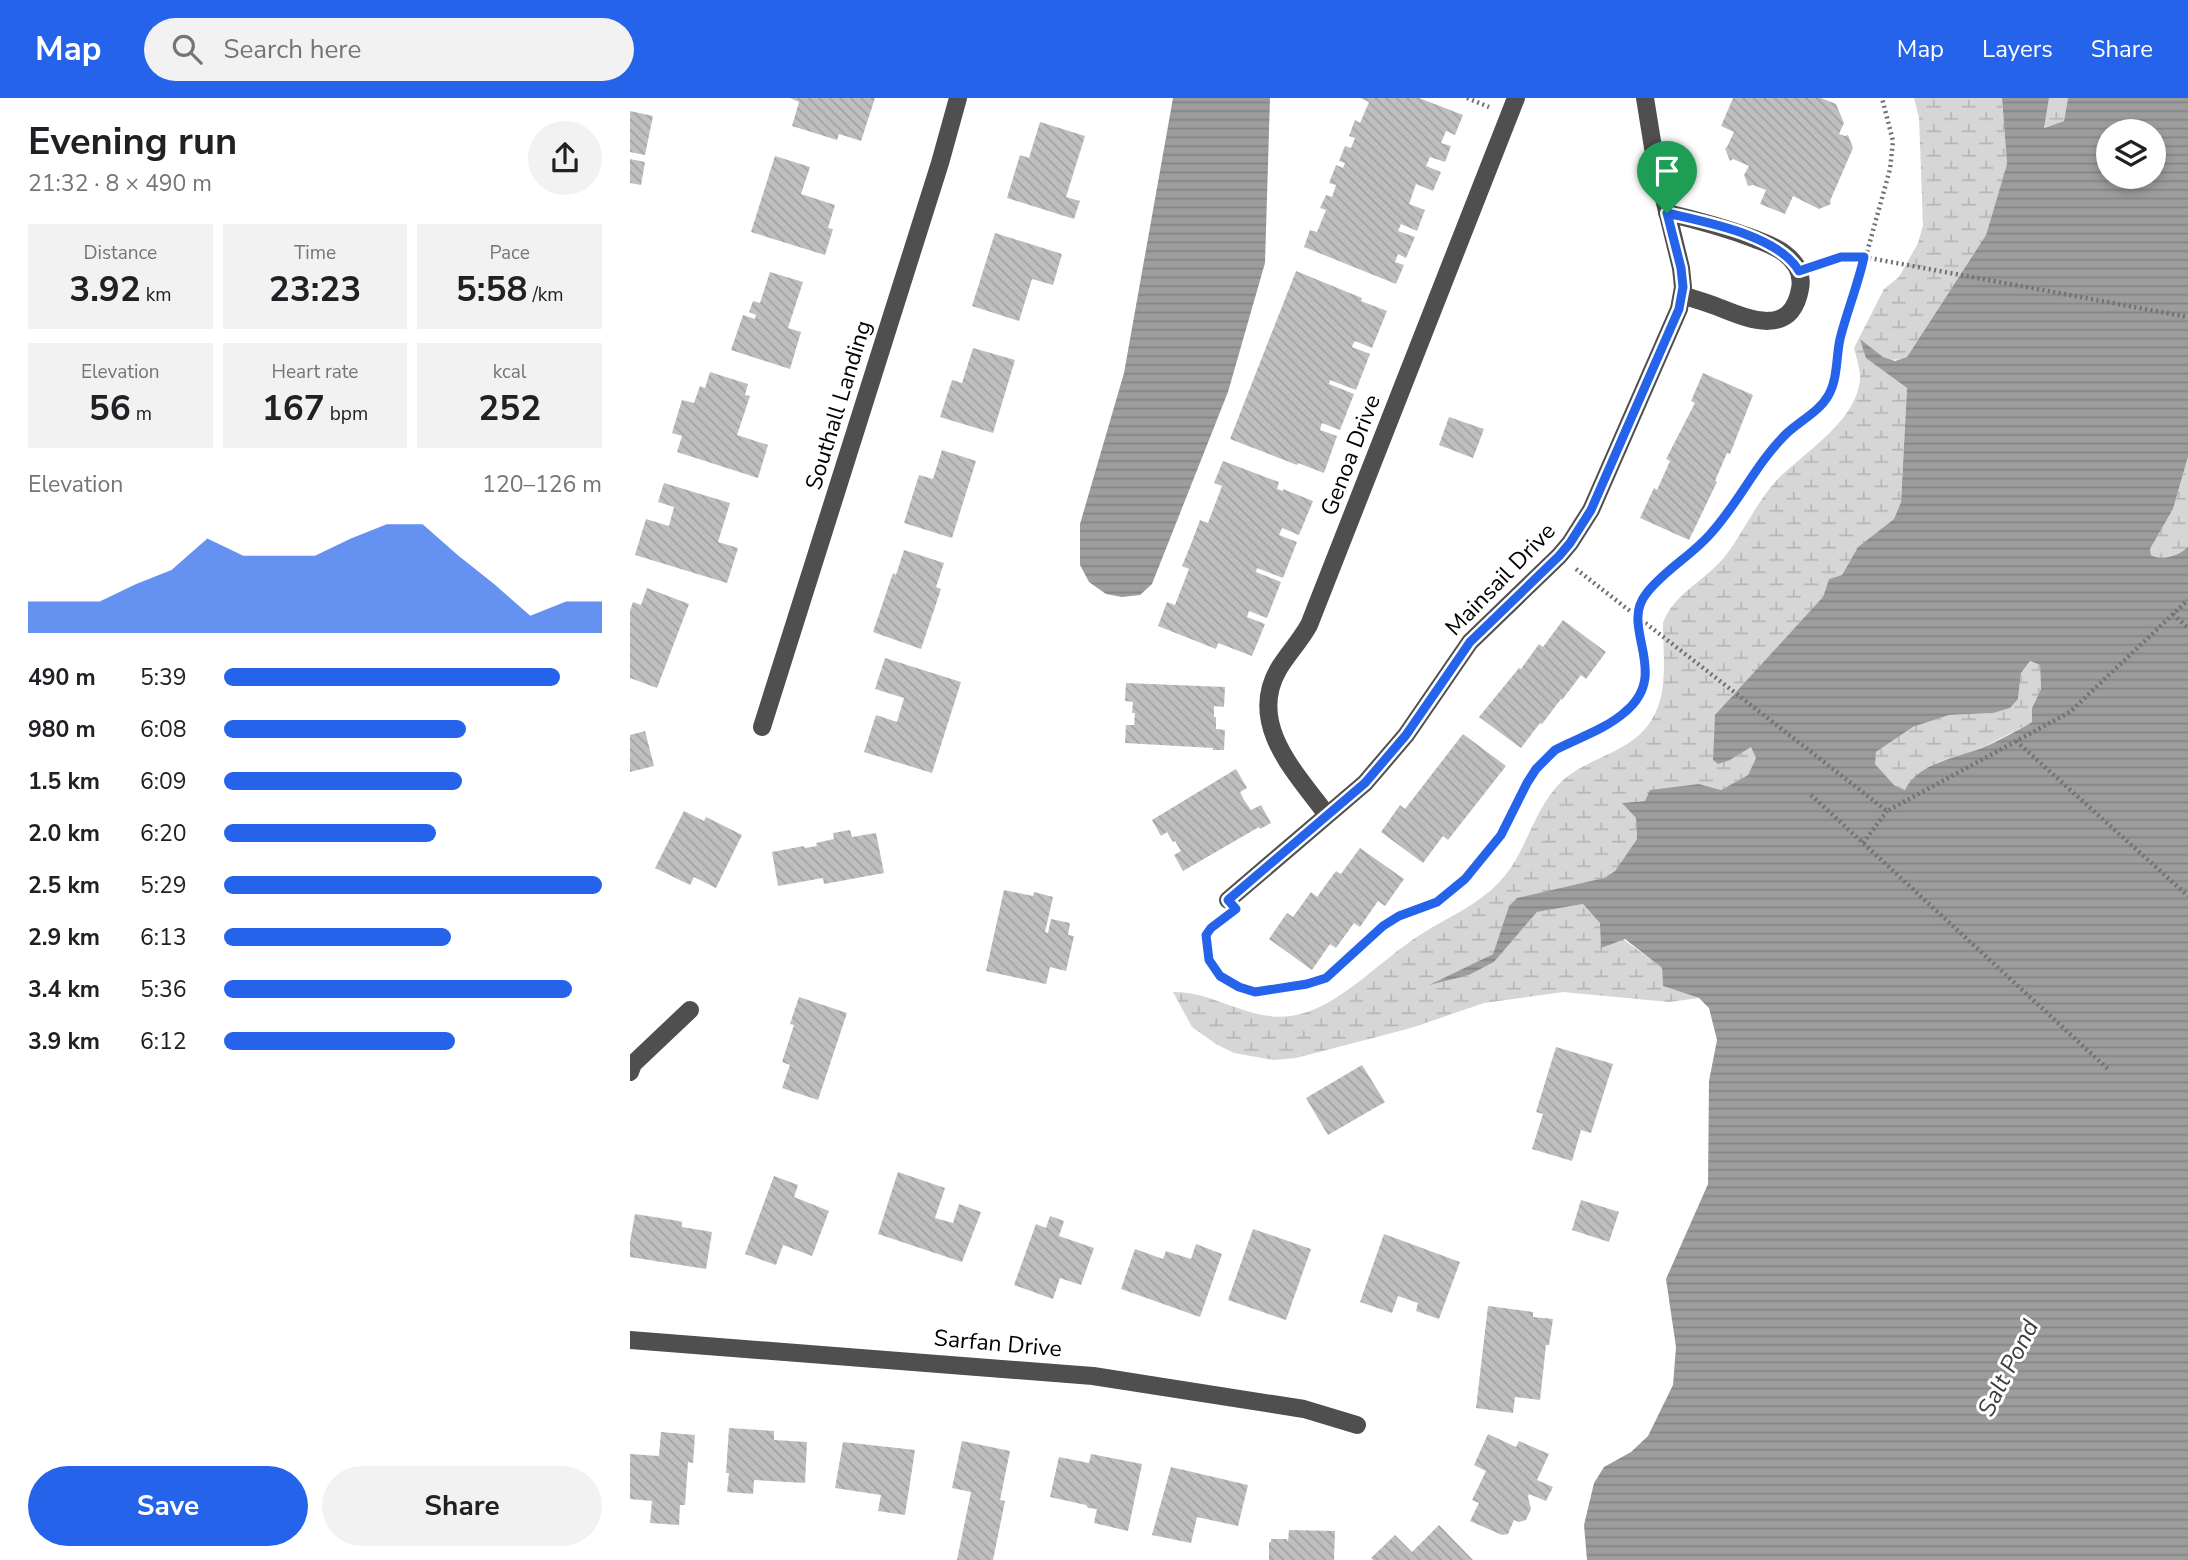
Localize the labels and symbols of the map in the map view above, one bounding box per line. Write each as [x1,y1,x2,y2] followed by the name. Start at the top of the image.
[1637,141,1697,213] pin
[798,317,879,494] street label: Southall Landing
[1313,390,1388,520] street label: Genoa Drive
[1438,516,1562,643] street label: Mainsail Drive
[1970,1314,2046,1422] water label: Salt Pond
[933,1322,1063,1365] street label: Sarfan Drive

